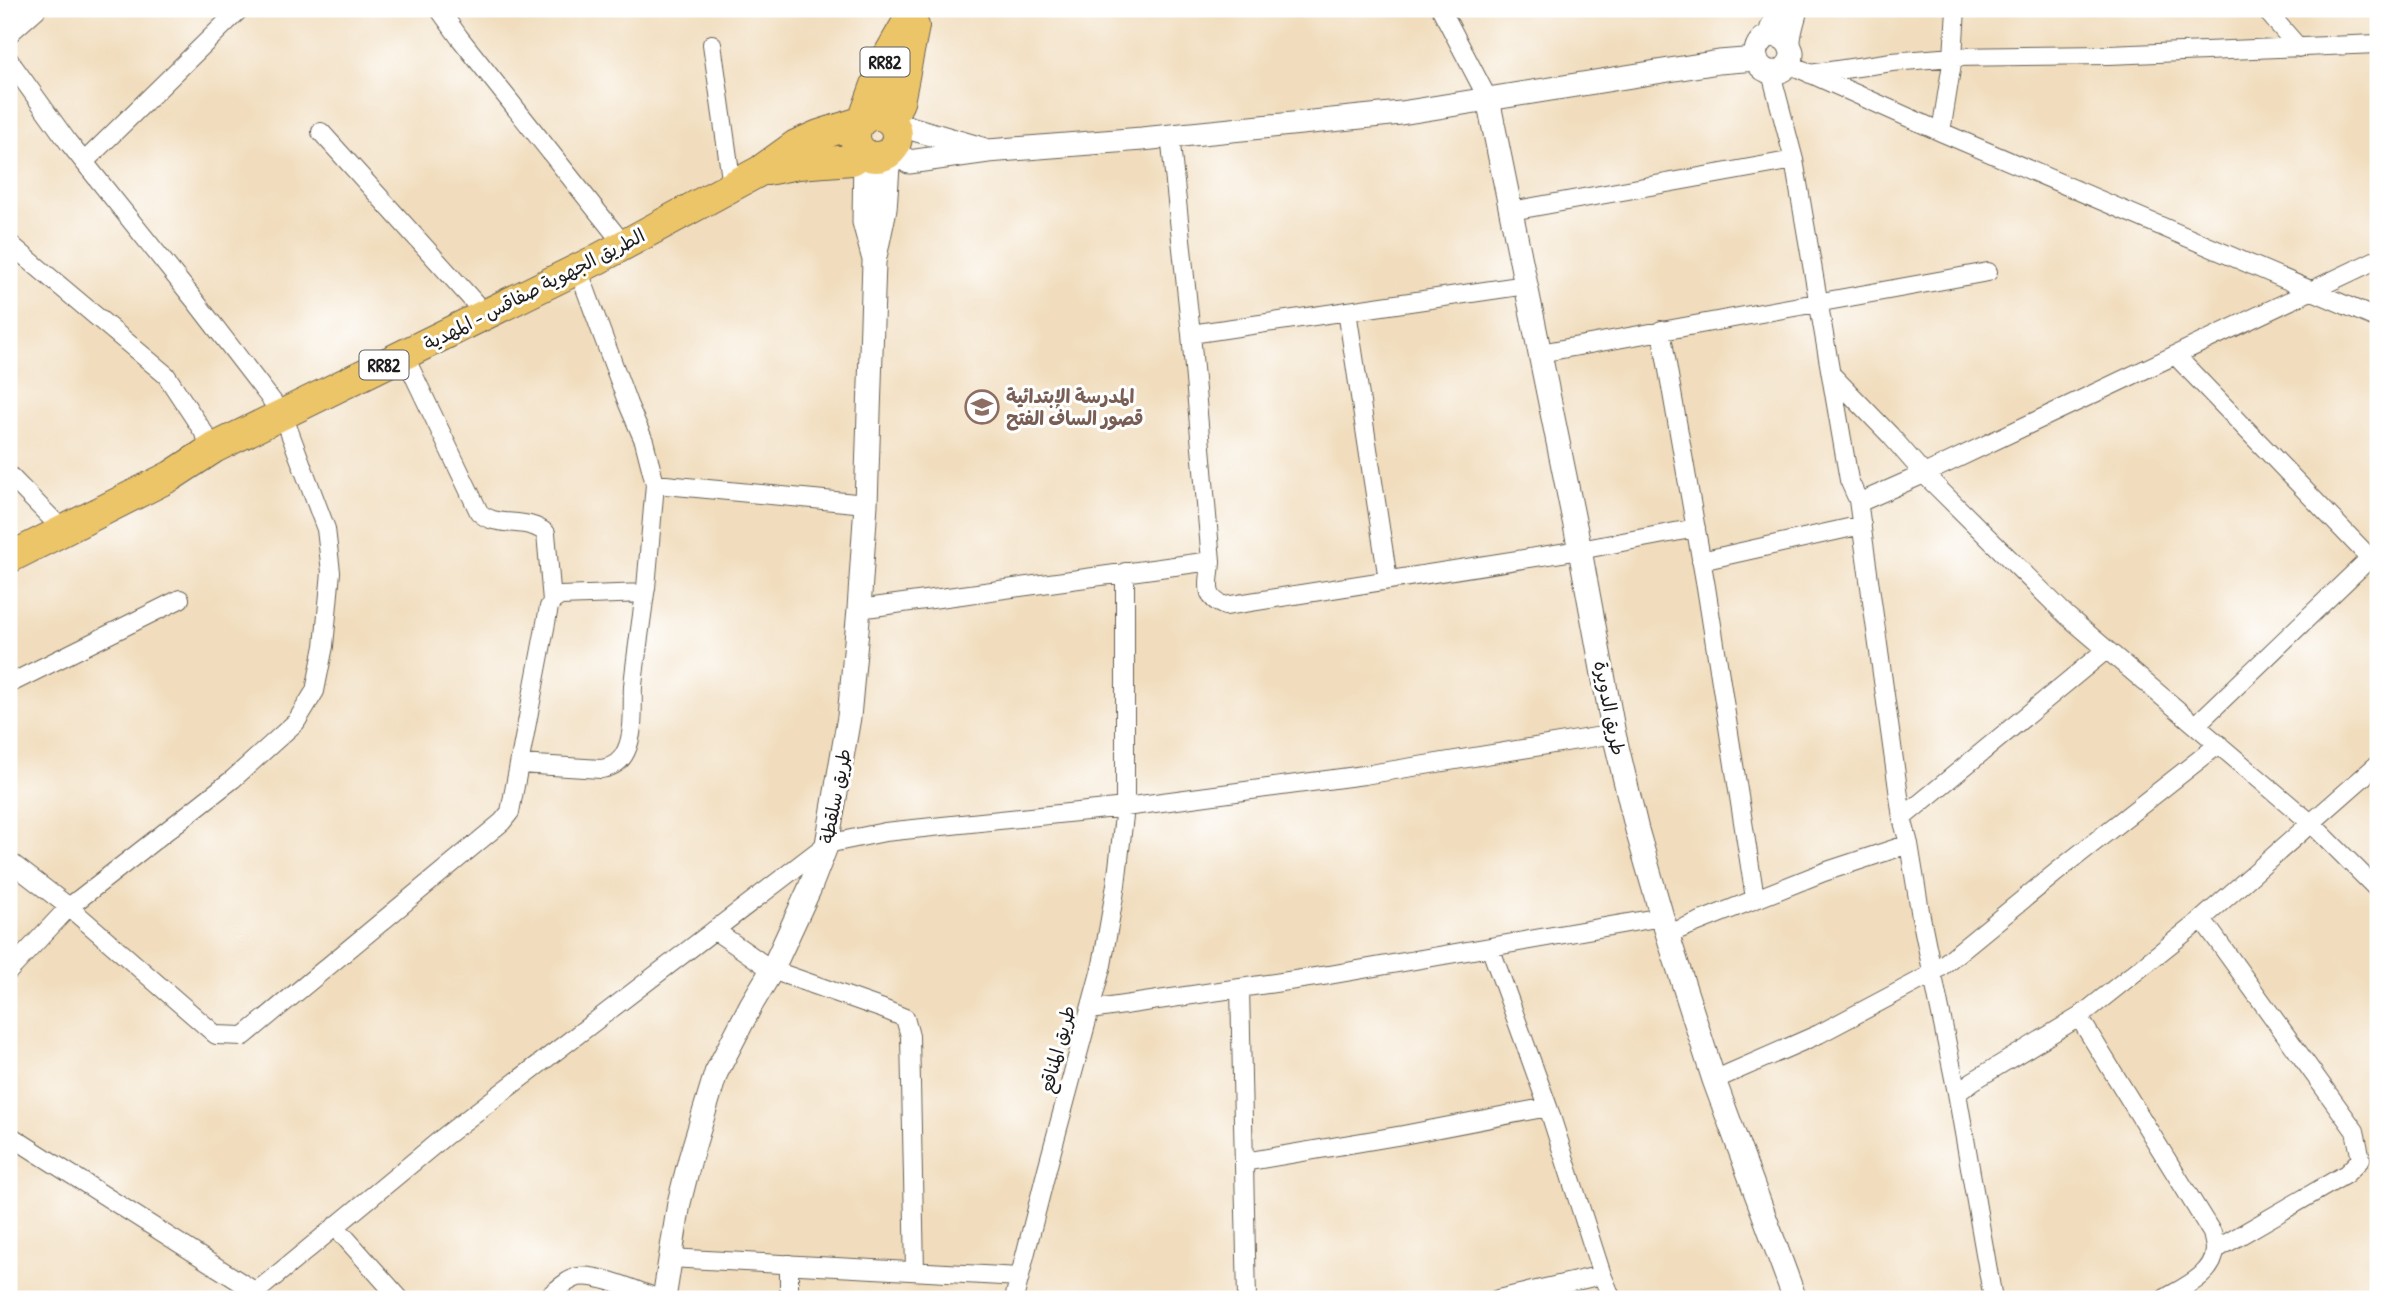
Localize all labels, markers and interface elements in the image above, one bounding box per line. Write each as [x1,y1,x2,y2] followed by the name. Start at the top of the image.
[860,48,910,76] road number: RR82
[419,222,649,356] street label: الطريق الجهوية صفاقس - المهدية
[360,351,408,380] road number: RR82
[1006,383,1143,431] place label: المدرسة الإبتدائية قصور الساف الفتح
[963,388,1001,426] school or university icon: المدرسة الإبتدائية قصور الساف الفتح
[1588,658,1632,758] street label: طريق الدويرة
[813,746,857,846] street label: طريق سلقطة
[1033,1002,1082,1096] street label: طريق المناقع

